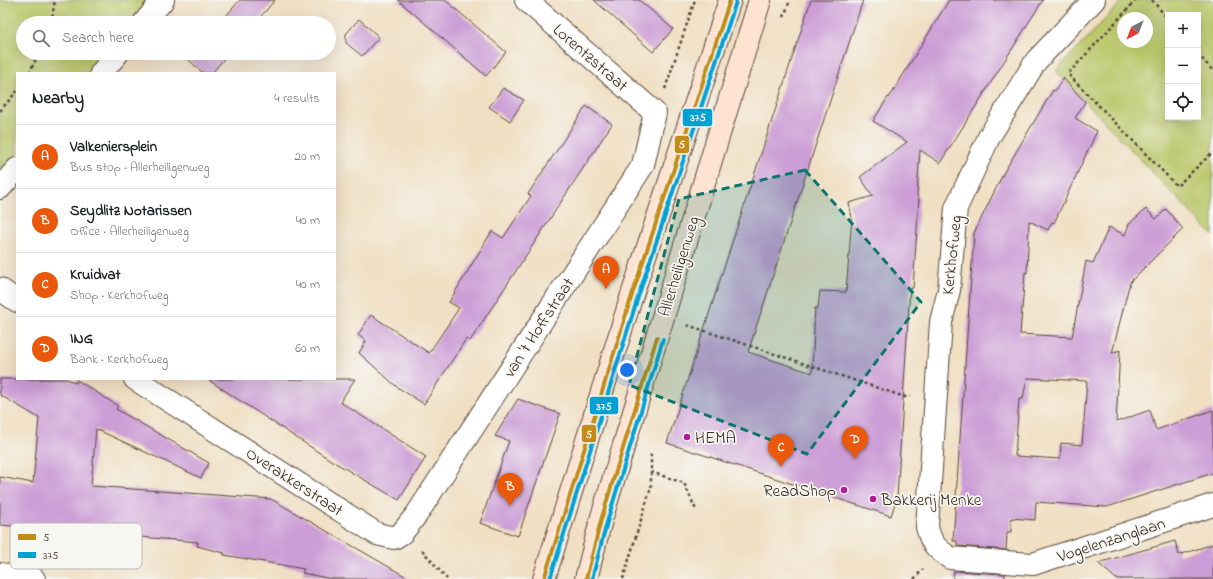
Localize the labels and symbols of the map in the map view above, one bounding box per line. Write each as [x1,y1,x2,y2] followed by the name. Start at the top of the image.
[1117,12,1153,48] north arrow
[547,18,633,98] street label: Lorentzstraat
[682,108,713,127] line badge: 375
[689,110,706,126] text: 375
[674,135,690,154] line badge: 5
[679,137,686,153] text: 5
[652,213,708,320] street label: Allerheiligenweg
[936,214,971,296] street label: Kerkhofweg
[593,256,619,289] pin: A
[498,273,581,383] street label: van 't Hoffstraat
[617,360,637,380] your location
[589,396,619,415] line badge: 375
[595,399,612,415] text: 375
[581,424,597,443] line badge: 5
[695,426,736,451] place label: HEMA
[842,426,868,459] pin: D
[586,427,593,443] text: 5
[682,432,692,442] marker: HEMA
[768,434,794,467] pin: C
[240,441,348,523] street label: Overakkerstraat
[497,473,523,506] pin: B
[763,479,836,504] place label: ReadShop
[839,485,849,495] marker: ReadShop
[880,488,982,513] place label: Bakkerij Menke
[868,494,878,504] marker: Bakkerij Menke
[1053,511,1169,572] street label: Vogelenzanglaan
[10,523,142,569] legend
[43,530,49,546] text: 5
[43,548,58,564] text: 375

